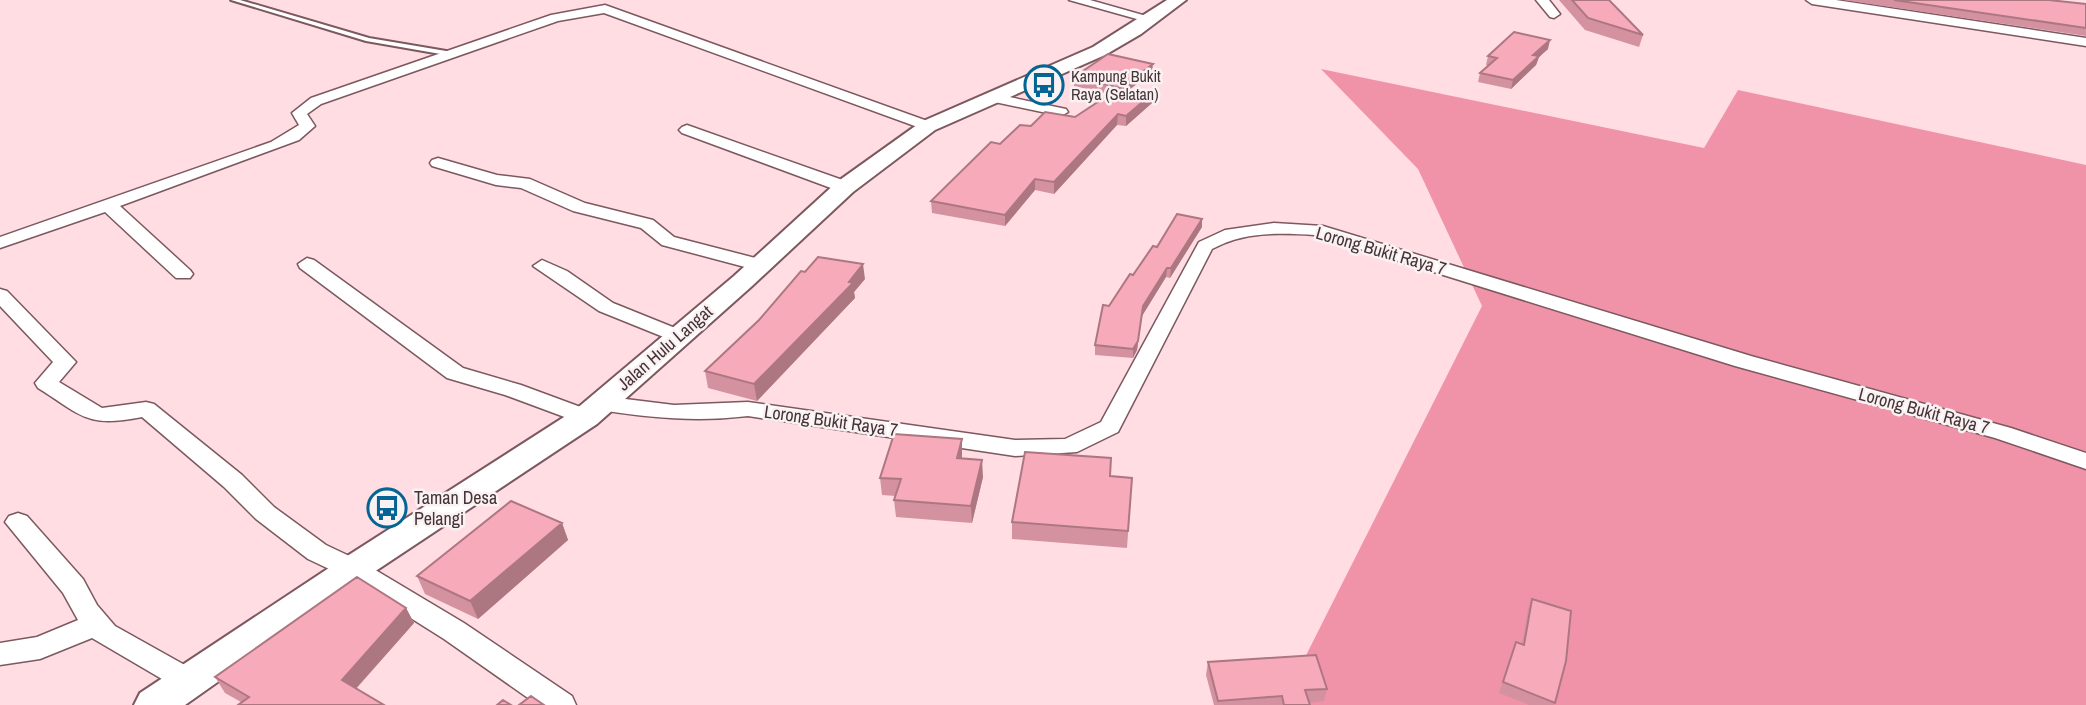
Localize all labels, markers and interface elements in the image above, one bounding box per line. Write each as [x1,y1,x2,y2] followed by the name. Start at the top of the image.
[1023,64,1065,106] bus stop icon: Kampung Bukit Raya (Selatan)
[1071,65,1161,105] place label: Kampung Bukit Raya (Selatan)
[1313,220,1449,281] street label: Lorong Bukit Raya 7
[612,299,718,396] street label: Jalan Hulu Langat
[1856,381,1992,440] street label: Lorong Bukit Raya 7
[763,399,899,442] street label: Lorong Bukit Raya 7
[414,485,497,531] place label: Taman Desa Pelangi
[366,487,408,529] bus stop icon: Taman Desa Pelangi

